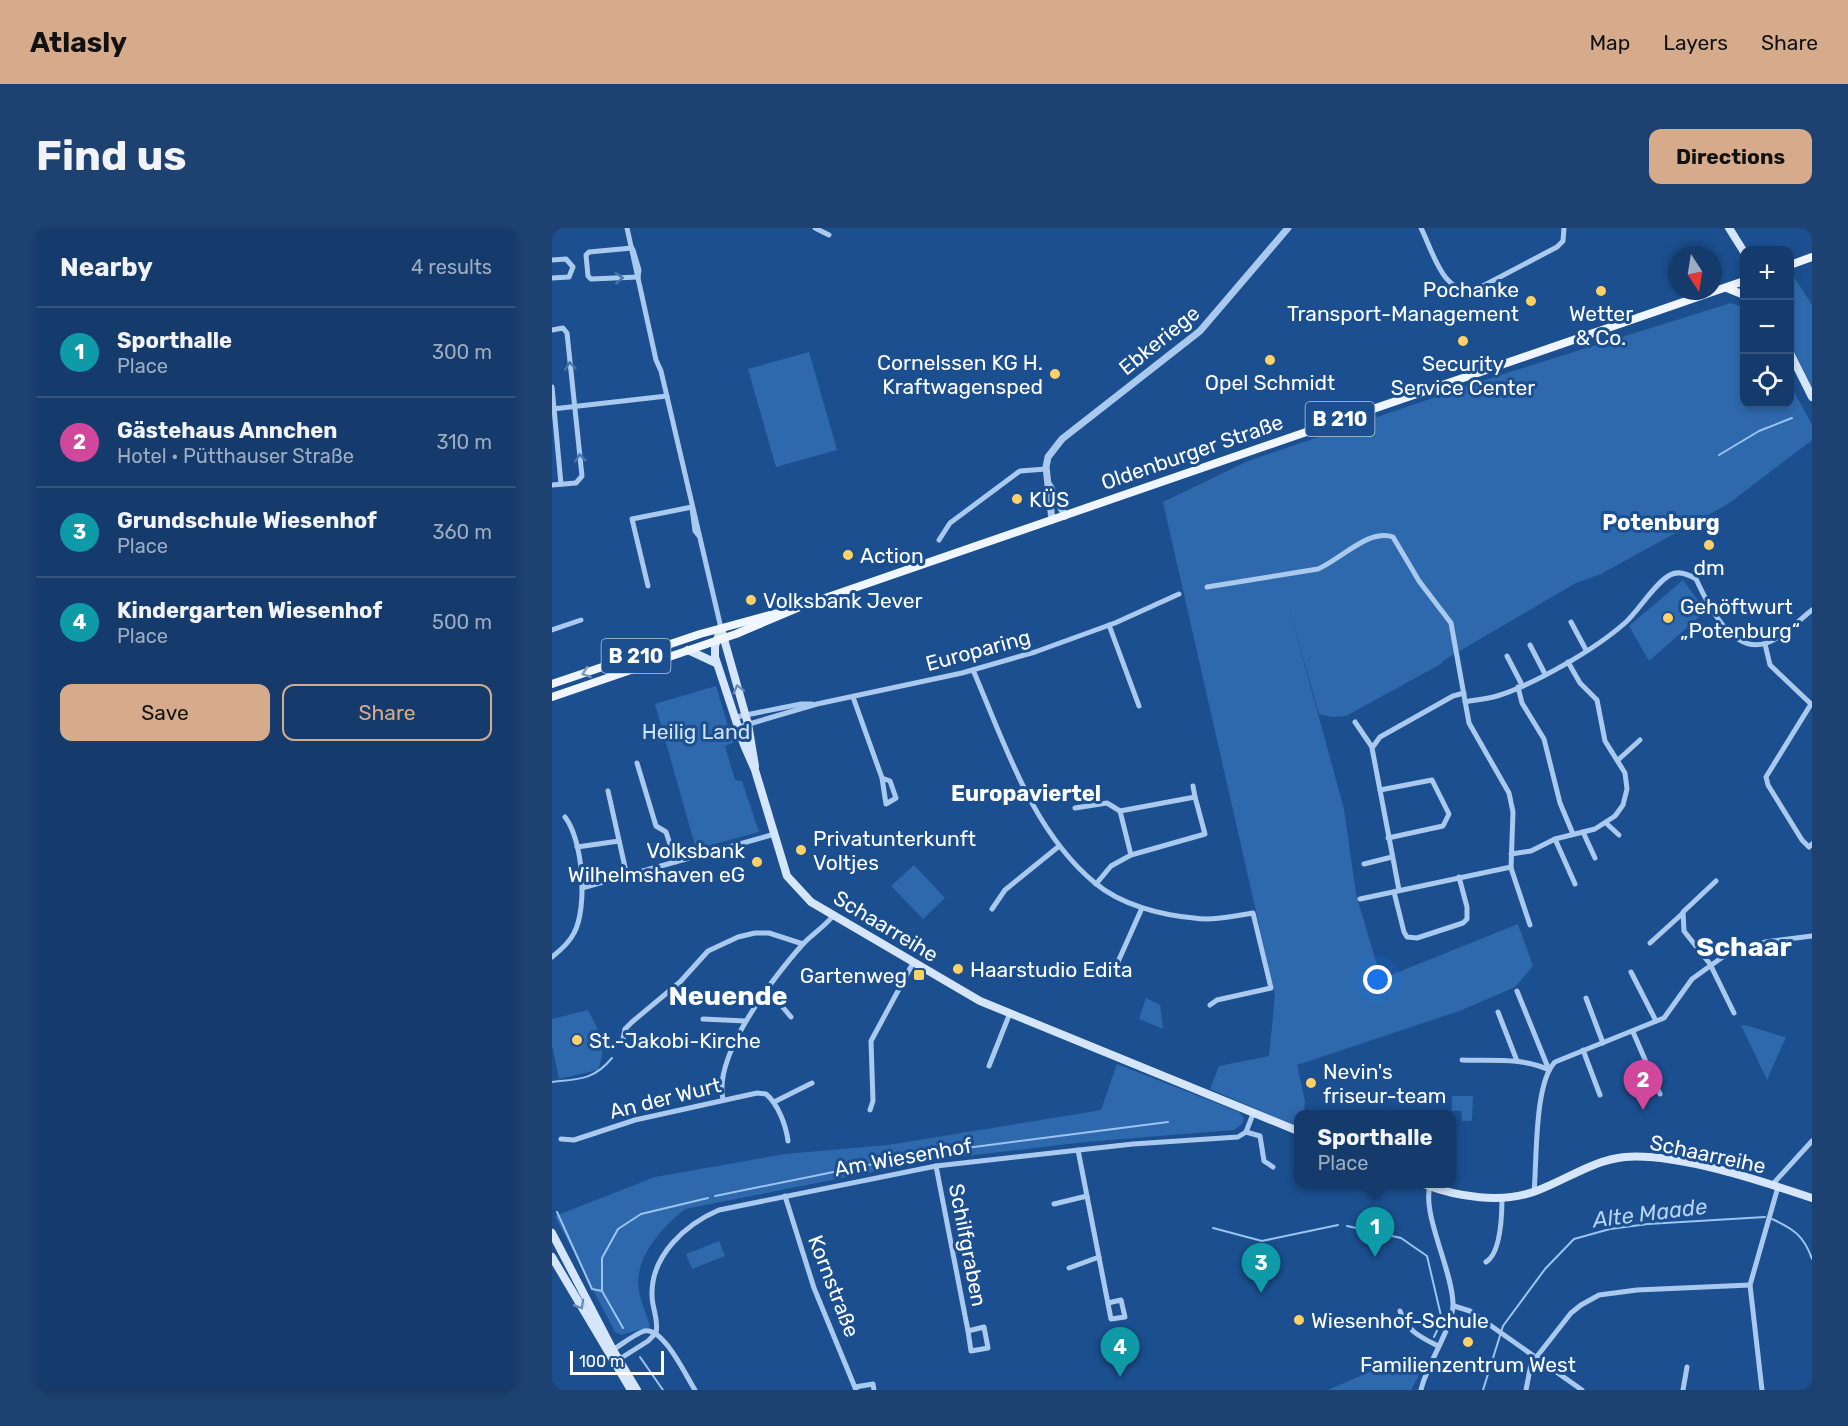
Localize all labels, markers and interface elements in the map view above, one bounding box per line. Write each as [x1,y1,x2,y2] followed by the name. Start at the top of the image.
[30,26,127,59] text: Atlasly
[1589,30,1630,55] text: Map
[1663,30,1728,55] text: Layers
[1761,30,1818,55] text: Share
[1649,129,1812,184] button: Directions
[36,131,187,181] text: Find us
[1668,246,1722,300] north arrow
[1740,246,1794,408] map controls
[1740,246,1794,300] button: +
[60,252,153,283] text: Nearby
[411,255,492,279] text: 4 results
[615,272,624,285] one-way arrow
[1287,277,1519,326] place label: Pochanke Transport-Management
[1594,284,1608,298] marker: Wetter & Co.
[1524,294,1538,308] marker: Pochanke Transport-Management
[1114,300,1204,380] street label: Ebkeriege
[1740,300,1794,354] button: −
[1569,301,1633,350] place label: Wetter & Co.
[117,327,232,354] text: Sporthalle
[1456,334,1470,348] marker: Security Service Center
[75,340,84,364] text: 1
[432,340,492,364] text: 300 m
[877,350,1043,399] place label: Cornelssen KG H. Kraftwagensped
[1391,351,1535,400] place label: Security Service Center
[1263,353,1277,367] marker: Opel Schmidt
[117,354,168,378] text: Place
[1740,354,1794,408] button: locate
[564,362,577,371] one-way arrow
[1048,367,1062,381] marker: Cornelssen KG H. Kraftwagensped
[1205,370,1335,395] place label: Opel Schmidt
[1306,402,1374,436] road number: B 210
[1098,409,1286,495] street label: Oldenburger Straße
[117,417,338,444] text: Gästehaus Annchen
[73,430,86,454] text: 2
[436,430,492,454] text: 310 m
[117,444,354,468] text: Hotel · Pütthauser Straße
[574,453,587,462] one-way arrow
[1029,487,1069,512] place label: KÜS
[1010,492,1024,506] marker: KÜS
[117,507,377,534] text: Grundschule Wiesenhof
[1602,509,1720,536] district label: Potenburg
[73,520,86,544] text: 3
[433,520,492,544] text: 360 m
[117,534,168,558] text: Place
[1702,538,1716,552] marker: dm
[860,543,924,568] place label: Action
[841,548,855,562] marker: Action
[1693,555,1725,580] place label: dm
[763,588,922,613] place label: Volksbank Jever
[744,593,758,607] marker: Volksbank Jever
[1680,594,1800,643] place label: Gehöftwurt „Potenburg“
[117,597,382,624] text: Kindergarten Wiesenhof
[73,610,86,634] text: 4
[432,610,492,634] text: 500 m
[1661,611,1675,625] marker: Gehöftwurt „Potenburg“
[117,624,168,648] text: Place
[923,624,1033,676] street label: Europaring
[602,639,670,673] road number: B 210
[581,666,592,678] one-way arrow
[60,684,270,741] button: Save
[282,684,492,741] button: Share
[733,684,746,694] one-way arrow
[642,719,750,744] park label: Heilig Land
[951,780,1101,807] district label: Europaviertel
[813,826,976,875] place label: Privatunterkunft Voltjes
[568,838,745,887] place label: Volksbank Wilhelmshaven eG
[794,843,808,857] marker: Privatunterkunft Voltjes
[750,855,764,869] marker: Volksbank Wilhelmshaven eG
[829,885,943,967] street label: Schaarreihe
[1696,931,1792,963] district label: Schaar
[970,957,1132,982] place label: Haarstudio Edita
[951,962,965,976] marker: Haarstudio Edita
[800,963,907,988] place label: Gartenweg
[1363,965,1392,994] your location
[912,968,926,982] marker: Gartenweg
[668,980,788,1012] district label: Neuende
[589,1028,761,1053] place label: St.-Jakobi-Kirche
[570,1033,584,1047] marker: St.-Jakobi-Kirche
[1323,1059,1446,1108] place label: Nevin's friseur-team
[1624,1060,1662,1110] pin: 2
[607,1072,723,1124] street label: An der Wurt
[1304,1076,1318,1090] marker: Nevin's friseur-team
[1294,1110,1456,1188] popup
[1317,1124,1433,1151] text: Sporthalle
[1648,1130,1768,1178] street label: Schaarreihe
[832,1133,974,1181] street label: Am Wiesenhof
[1317,1151,1368,1175] text: Place
[944,1182,992,1308] street label: Schilfgraben
[1590,1193,1709,1234] water label: Alte Maade
[1356,1208,1394,1257] pin: 1
[803,1231,865,1341] street label: Kornstraße
[1242,1244,1280,1293] pin: 3
[572,1299,584,1309] one-way arrow
[1311,1308,1489,1333] place label: Wiesenhof-Schule
[1292,1313,1306,1327] marker: Wiesenhof-Schule
[1100,1328,1140,1377] pin: 4
[1461,1335,1475,1349] marker: Familienzentrum West
[570,1348,664,1376] scale bar
[579,1352,624,1371] text: 100 m
[1360,1352,1576,1377] place label: Familienzentrum West

